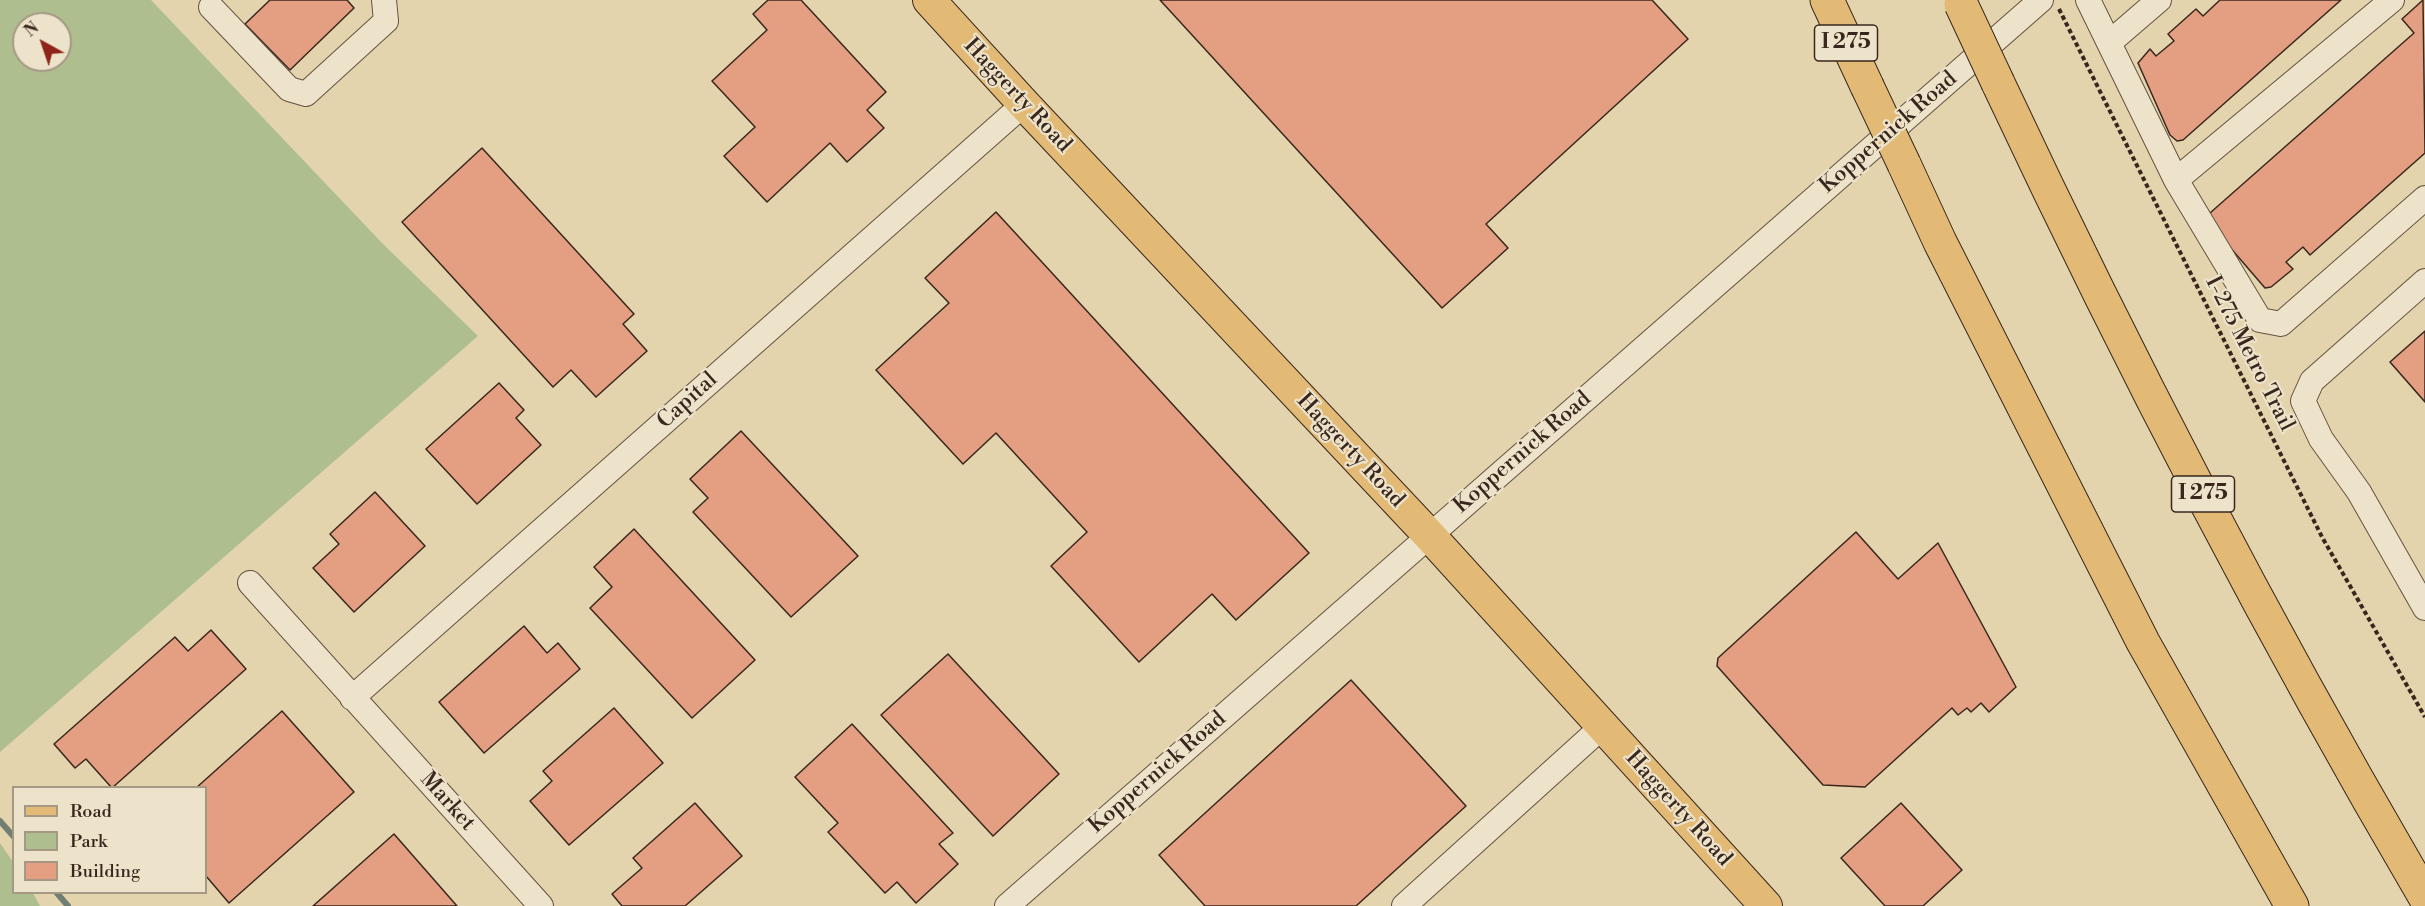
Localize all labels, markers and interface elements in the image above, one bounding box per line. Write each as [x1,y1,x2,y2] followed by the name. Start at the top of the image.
[12,12,72,72] north arrow
[20,18,43,41] text: N
[1814,25,1878,61] road number: I 275
[957,33,1077,159] street label: Haggerty Road
[1815,66,1963,200] street label: Koppernick Road
[2199,272,2299,436] street label: I-275 Metro Trail
[653,367,723,435] street label: Capital
[1449,386,1597,520] street label: Koppernick Road
[1290,388,1410,514] street label: Haggerty Road
[2172,476,2234,512] road number: I 275
[1084,706,1232,840] street label: Koppernick Road
[1619,746,1737,872] street label: Haggerty Road
[414,767,480,837] street label: Market
[12,786,207,894] legend
[70,800,112,823] text: Road
[70,830,107,853] text: Park
[70,860,140,883] text: Building

